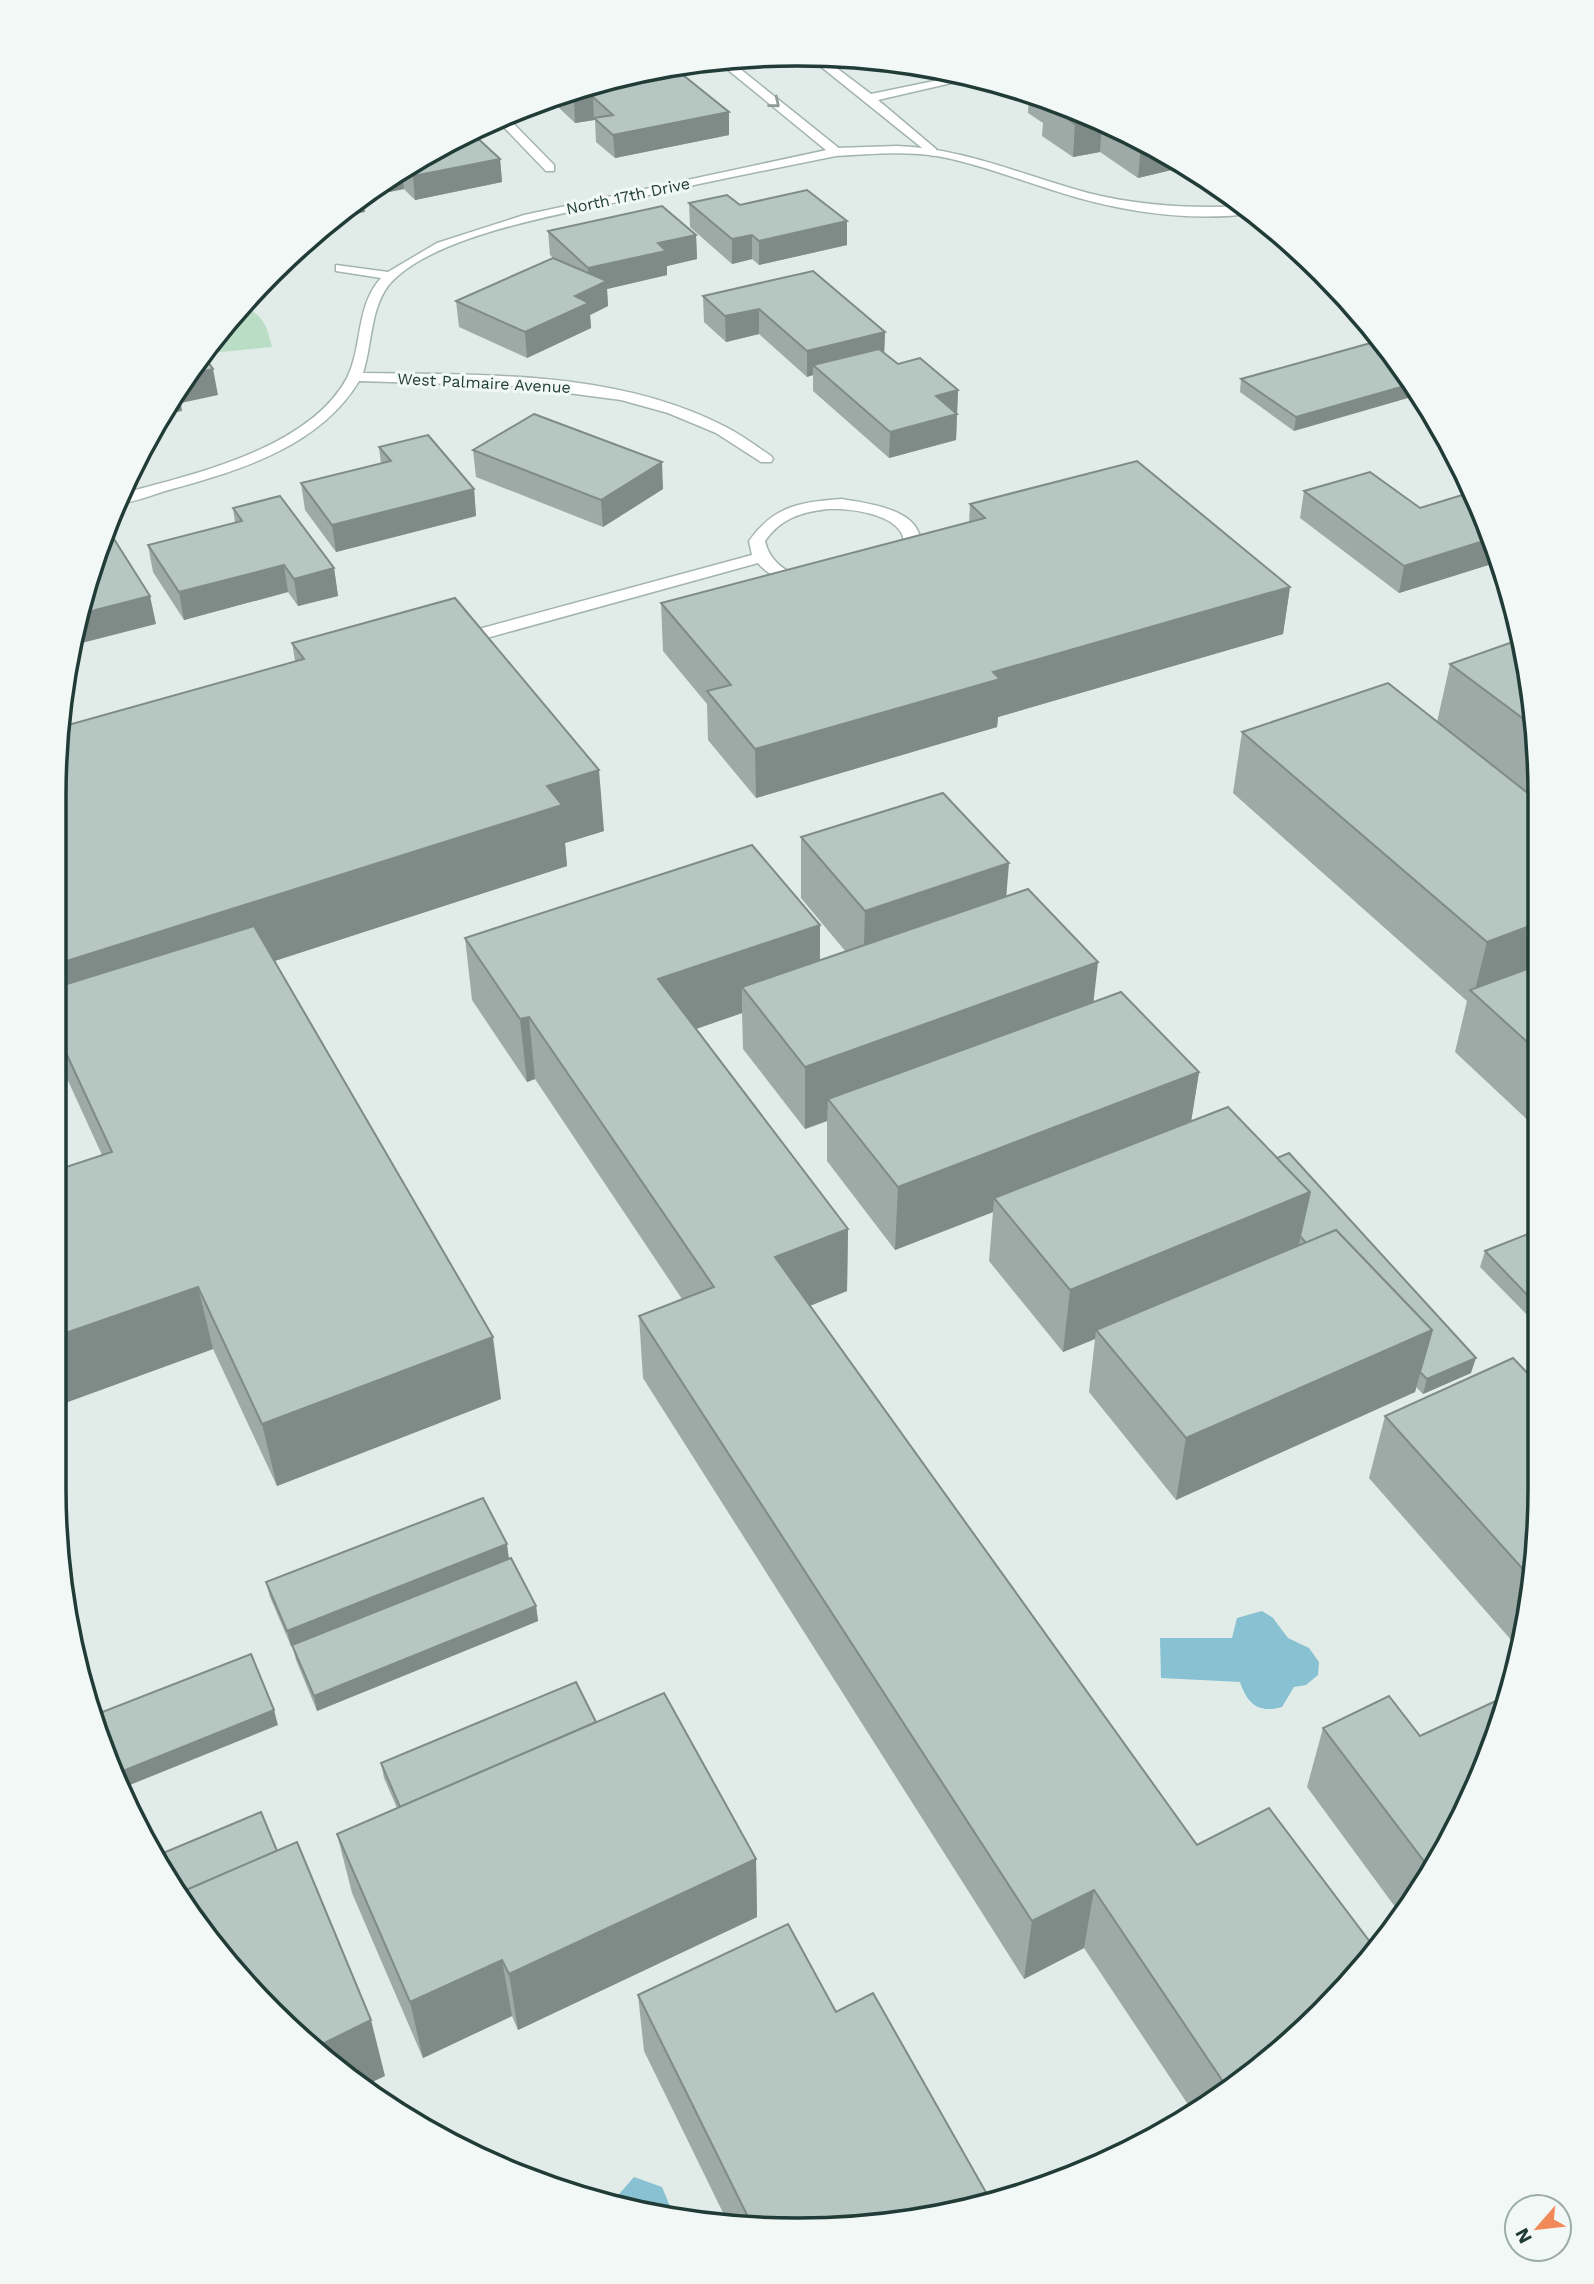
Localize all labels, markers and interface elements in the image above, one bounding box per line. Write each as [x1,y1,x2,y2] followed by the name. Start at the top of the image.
[767,94,780,107] one-way arrow
[564,174,692,218] street label: North 17th Drive
[397,369,571,397] street label: West Palmaire Avenue
[1503,2193,1573,2263] north arrow
[1510,2224,1537,2247] text: N

